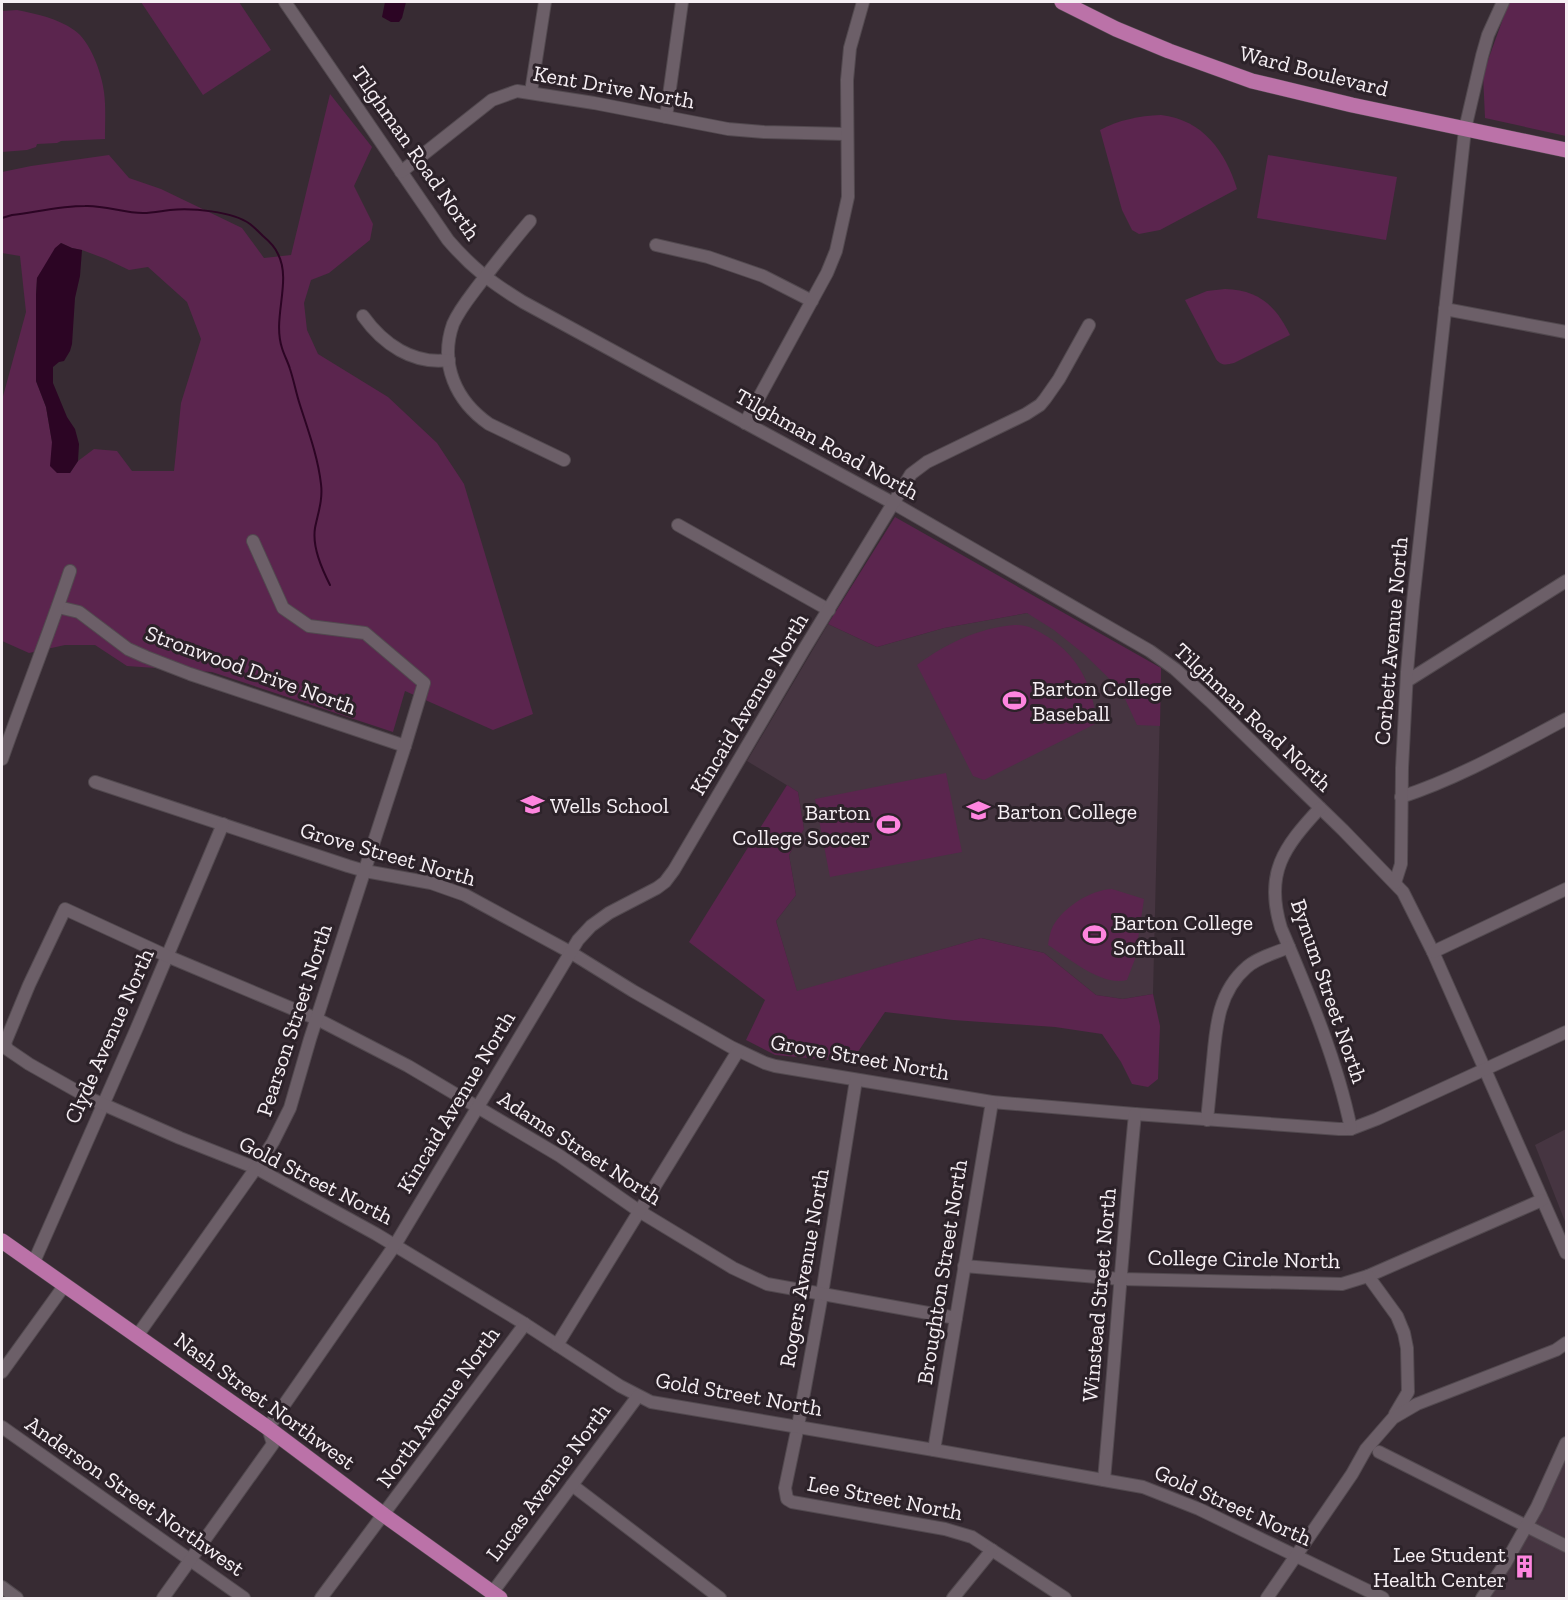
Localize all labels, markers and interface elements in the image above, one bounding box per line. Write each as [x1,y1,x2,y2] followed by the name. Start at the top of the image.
[1237,39,1391,103] street label: Ward Boulevard
[531,60,697,115] street label: Kent Drive North
[346,61,487,246] street label: Tilghman Road North
[730,382,924,506] street label: Tilghman Road North
[1368,535,1414,746] street label: Corbett Avenue North
[684,607,814,800] street label: Kincaid Avenue North
[142,619,361,721] street label: Stronwood Drive North
[1168,637,1338,798] street label: Tilghman Road North
[1032,675,1172,727] place label: Barton College Baseball
[1001,688,1027,714] sports icon: Barton College Baseball
[519,792,545,818] school or university icon: Wells School
[550,792,669,819] place label: Wells School
[966,798,992,824] school or university icon: Barton College
[997,798,1137,825] place label: Barton College
[732,799,870,851] place label: Barton College Soccer
[875,812,901,838] sports icon: Barton College Soccer
[297,816,479,892] street label: Grove Street North
[1285,895,1373,1087] street label: Bynum Street North
[1113,909,1253,961] place label: Barton College Softball
[250,920,338,1120] street label: Pearson Street North
[1082,922,1108,948] sports icon: Barton College Softball
[58,944,160,1128] street label: Clyde Avenue North
[391,1005,521,1198] street label: Kincaid Avenue North
[768,1028,952,1086] street label: Grove Street North
[493,1085,668,1211] street label: Adams Street North
[235,1130,398,1231] street label: Gold Street North
[911,1157,973,1386] street label: Broughton Street North
[773,1166,835,1370] street label: Rogers Avenue North
[1076,1186,1122,1403] street label: Winstead Street North
[1147,1244,1341,1274] street label: College Circle North
[371,1321,506,1493] street label: North Avenue North
[169,1326,361,1476] street label: Nash Street Northwest
[653,1366,825,1422] street label: Gold Street North
[480,1397,616,1566] street label: Lucas Avenue North
[20,1410,250,1582] street label: Anderson Street Northwest
[1150,1458,1316,1552] street label: Gold Street North
[805,1470,965,1526] street label: Lee Street North
[1373,1541,1507,1593] place label: Lee Student Health Center
[1511,1554,1537,1580] building icon: Lee Student Health Center

